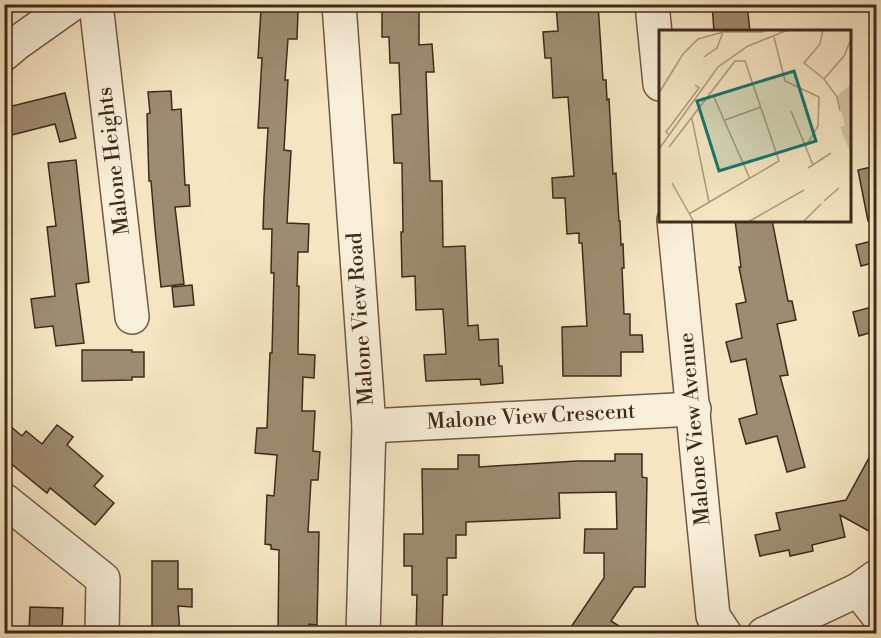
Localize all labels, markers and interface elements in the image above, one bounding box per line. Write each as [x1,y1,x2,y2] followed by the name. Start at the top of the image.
[659,30,851,222] inset map
[92,85,136,237] street label: Malone Heights
[342,232,380,406] street label: Malone View Road
[674,331,716,527] street label: Malone View Avenue
[426,399,637,435] street label: Malone View Crescent

